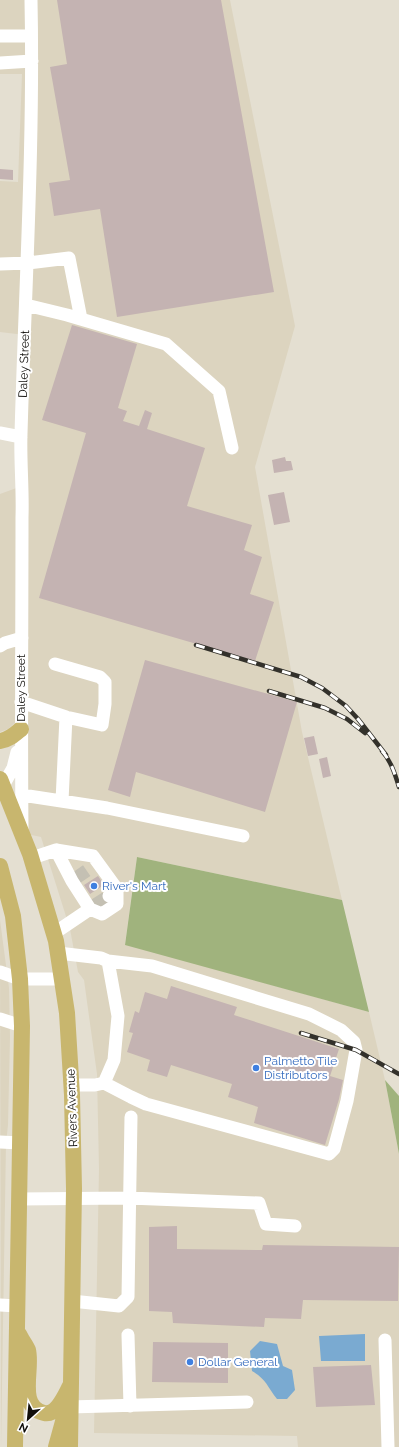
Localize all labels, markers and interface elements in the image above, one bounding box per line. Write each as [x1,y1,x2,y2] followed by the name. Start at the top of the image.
[16,330,32,398] street label: Daley Street
[14,654,28,722] street label: Daley Street
[102,879,166,893] place label: River's Mart
[89,881,99,891] marker: River's Mart
[264,1054,337,1082] place label: Palmetto Tile Distributors
[251,1063,261,1073] marker: Palmetto Tile Distributors
[64,1069,80,1147] street label: Rivers Avenue
[198,1355,278,1369] place label: Dollar General
[185,1357,195,1367] marker: Dollar General
[8,1399,48,1439] north arrow
[17,1420,30,1435] text: N

